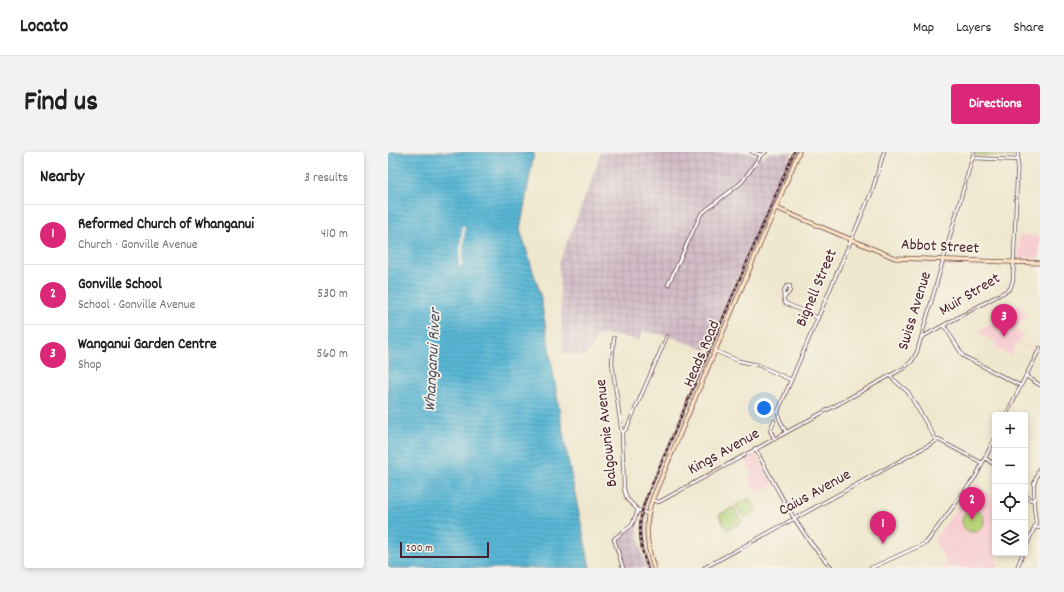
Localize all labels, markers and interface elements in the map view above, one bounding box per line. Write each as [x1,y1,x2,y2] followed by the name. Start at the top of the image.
[20,14,68,41] text: Locato
[913,18,934,38] text: Map
[956,18,991,38] text: Layers
[1013,18,1044,38] text: Share
[24,84,98,124] text: Find us
[951,84,1040,124] button: Directions
[40,166,84,190] text: Nearby
[304,169,348,188] text: 3 results
[78,214,254,236] text: Reformed Church of Whanganui
[52,225,54,244] text: 1
[321,225,348,244] text: 410 m
[900,233,980,261] street label: Abbot Street
[78,236,198,255] text: Church · Gonville Avenue
[790,246,844,330] street label: Bignell Street
[935,268,1005,322] street label: Muir Street
[892,269,938,353] street label: Swiss Avenue
[78,274,162,296] text: Gonville School
[50,285,56,304] text: 2
[317,285,348,304] text: 530 m
[78,296,195,315] text: School · Gonville Avenue
[991,304,1017,337] pin: 3
[419,306,449,412] water label: Whanganui River
[678,317,726,391] street label: Heads Road
[78,334,217,356] text: Wanganui Garden Centre
[50,345,56,364] text: 3
[317,345,348,364] text: 560 m
[78,356,101,375] text: Shop
[590,378,624,488] street label: Balgownie Avenue
[754,398,774,418] your location
[992,412,1028,556] map controls
[992,412,1028,448] button: +
[684,423,764,481] street label: Kings Avenue
[992,448,1028,484] button: −
[775,464,855,522] street label: Caius Avenue
[992,484,1028,520] button: locate
[959,487,985,520] pin: 2
[870,511,896,544] pin: 1
[992,520,1028,556] button: layers
[400,540,489,559] scale bar
[406,541,433,557] text: 200 m

